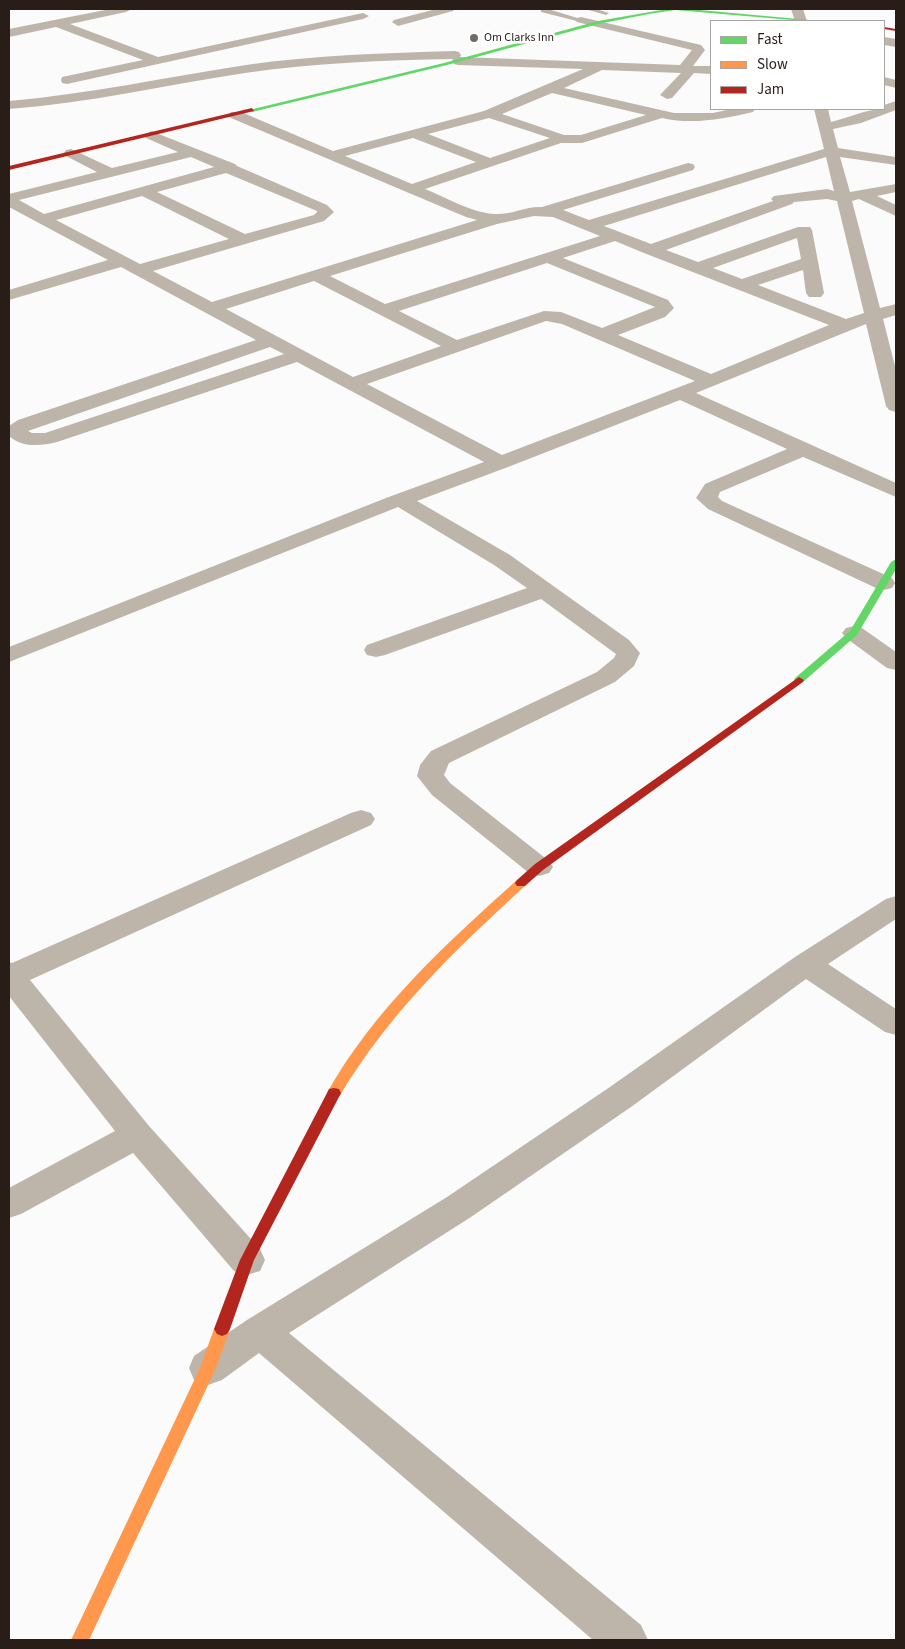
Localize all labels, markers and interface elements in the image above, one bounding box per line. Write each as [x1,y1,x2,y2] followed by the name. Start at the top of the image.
[710,20,885,110] legend
[757,29,783,50] text: Fast
[484,31,554,45] place label: Om Clarks Inn
[468,32,480,44] marker: Om Clarks Inn
[757,54,788,75] text: Slow
[757,79,784,100] text: Jam

